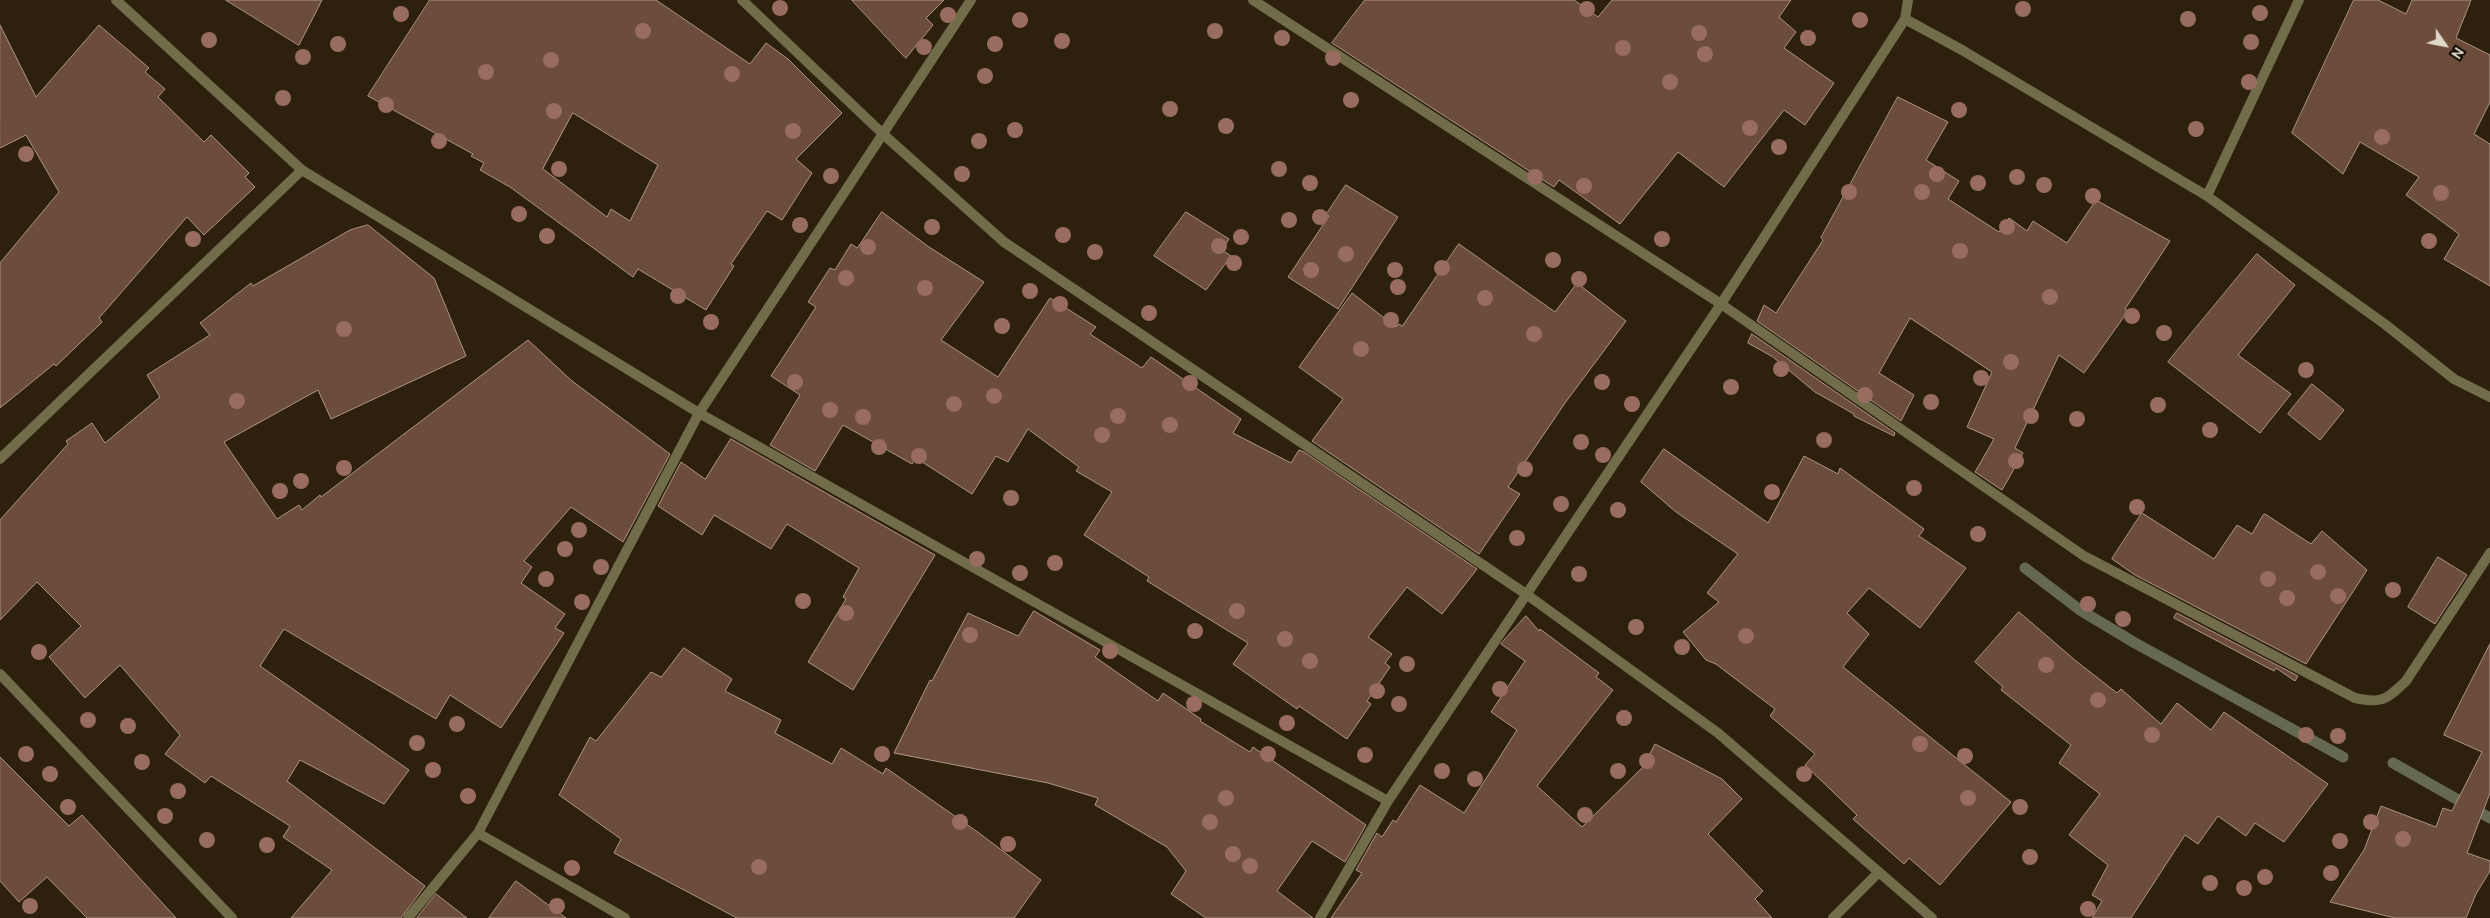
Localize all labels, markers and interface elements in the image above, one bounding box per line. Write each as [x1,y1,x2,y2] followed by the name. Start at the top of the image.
[2420,20,2470,70] north arrow
[2448,44,2467,62] text: N

